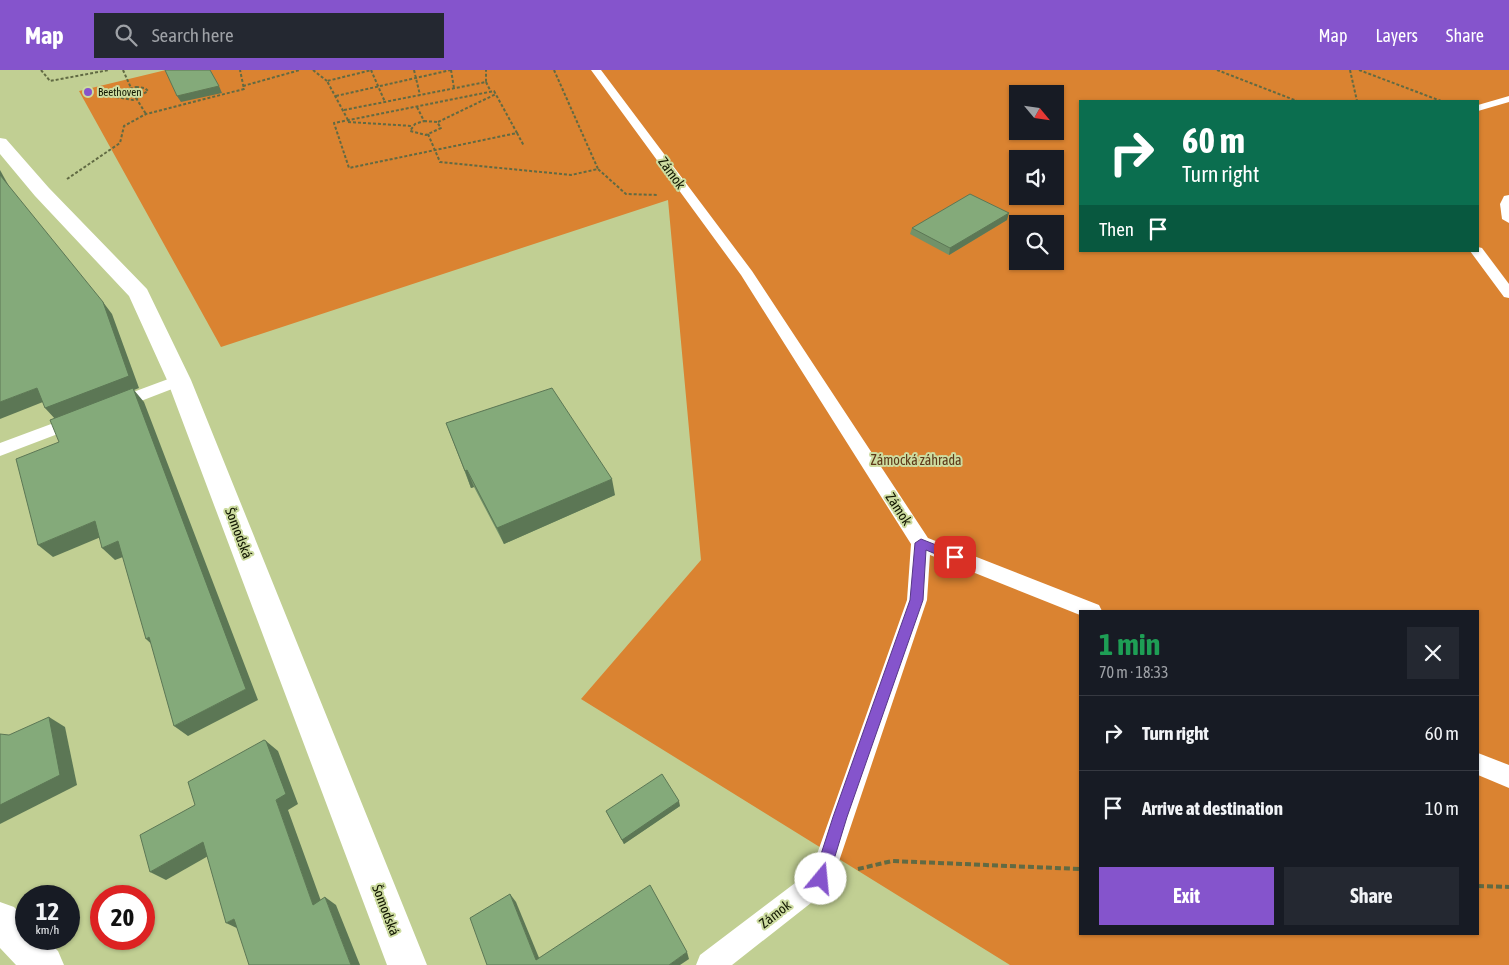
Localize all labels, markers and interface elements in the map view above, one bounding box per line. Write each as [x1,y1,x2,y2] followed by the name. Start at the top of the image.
[94,13,444,58] search box
[112,21,140,49] icon: search
[25,22,64,49] text: Map
[152,24,234,46] text: Search here
[1318,25,1347,46] text: Map
[1375,25,1418,46] text: Layers
[1446,25,1484,46] text: Share
[1009,85,1064,140] north arrow
[1009,85,1064,270] map controls
[82,86,94,98] marker: Beethoven
[98,86,141,98] place label: Beethoven
[1099,120,1164,185] icon: right
[1182,120,1245,160] text: 60 m
[1009,150,1064,205] button: sound
[655,154,689,192] street label: Zámok
[1182,161,1259,187] text: Turn right
[1009,215,1064,270] button: search
[1144,215,1172,243] icon: arrive
[1099,218,1134,240] text: Then
[870,452,962,468] park label: Zámocká záhrada
[883,490,915,528] street label: Zámok
[222,505,256,561] street label: Šomodská
[934,536,976,578] pin
[941,543,969,571] icon: arrive
[1099,627,1160,661] text: 1 min
[1407,627,1459,679] button: close
[1099,663,1169,681] text: 70 m · 18:33
[1099,719,1127,747] icon: right
[1142,722,1209,744] text: Turn right
[1425,722,1459,744] text: 60 m
[1099,794,1127,822] icon: arrive
[1142,797,1283,819] text: Arrive at destination
[1425,797,1459,819] text: 10 m
[794,852,846,904] position arrow
[1099,867,1274,925] button: Exit
[1284,867,1459,925] button: Share
[369,882,403,938] street label: Šomodská
[90,885,155,950] speed limit sign: 20
[36,897,59,925] text: 12
[756,897,794,931] street label: Zámok
[36,923,59,937] text: km/h

